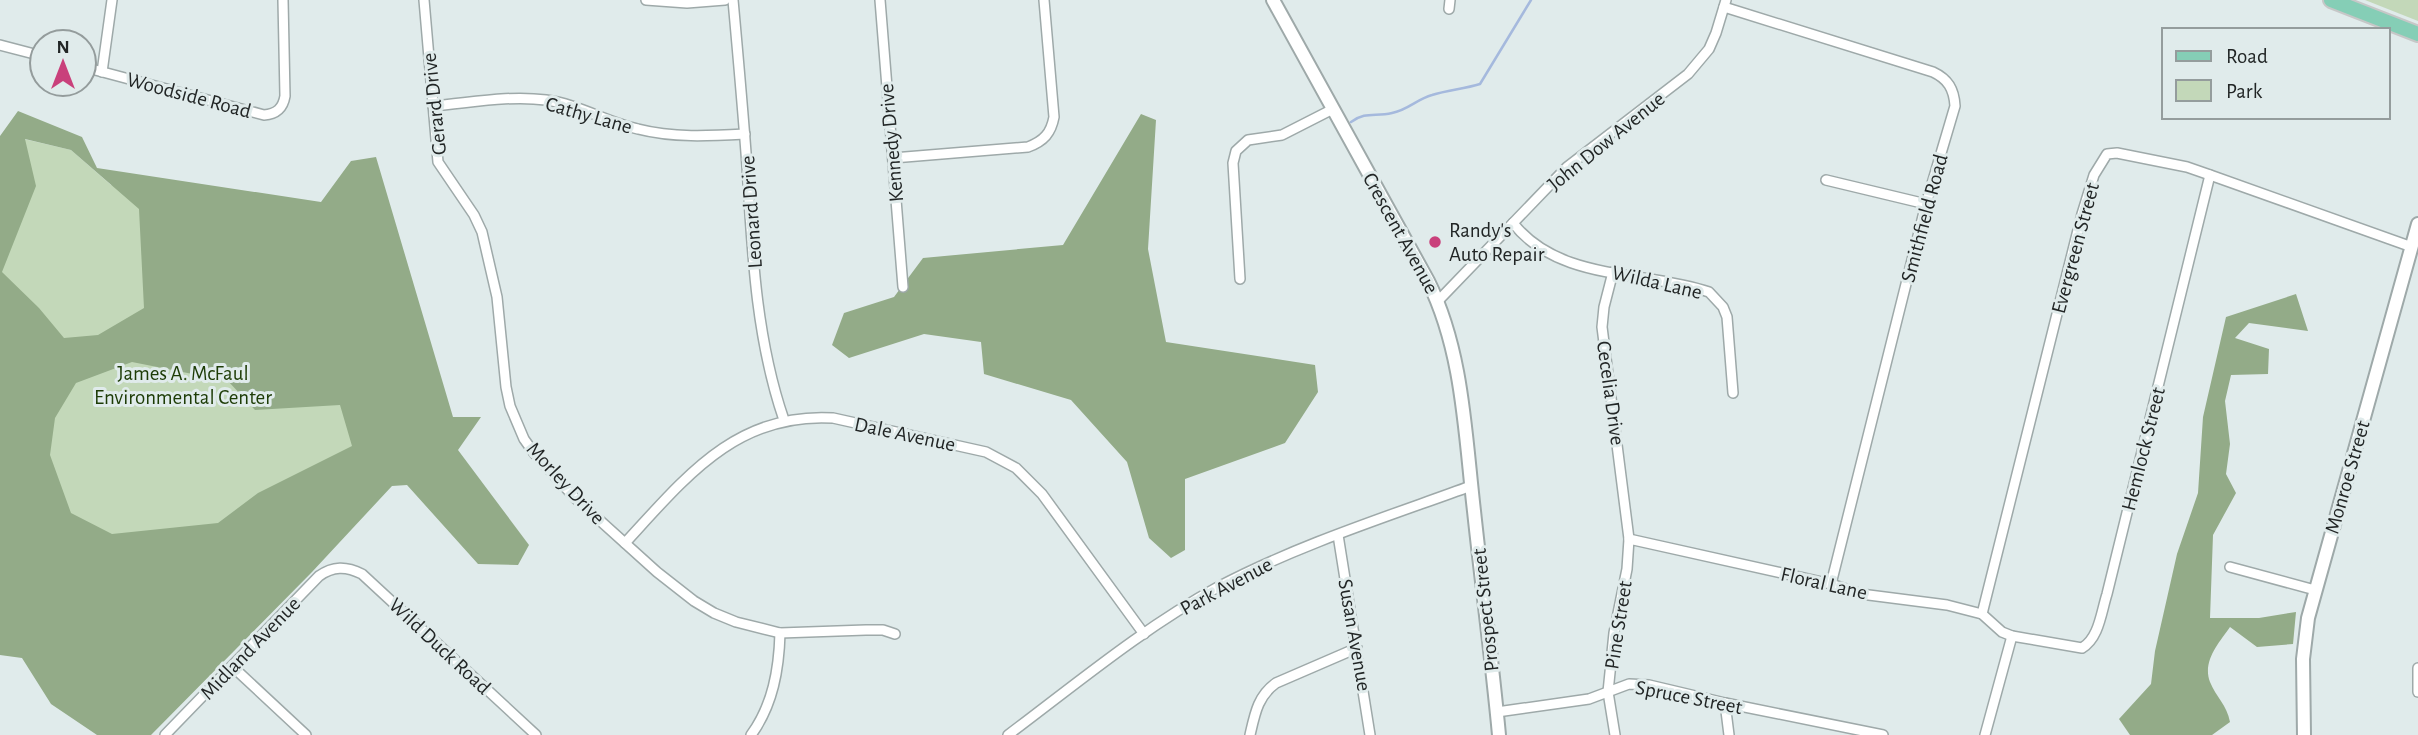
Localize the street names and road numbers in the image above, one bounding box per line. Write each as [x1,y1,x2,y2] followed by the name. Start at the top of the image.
[419,52,450,156] street label: Gerard Drive
[124,69,254,122] street label: Woodside Road
[876,83,907,203] street label: Kennedy Drive
[1544,88,1669,195] street label: John Dow Avenue
[543,93,635,138] street label: Cathy Lane
[1897,152,1952,284] street label: Smithfield Road
[737,155,766,269] street label: Leonard Drive
[1359,169,1442,297] street label: Crescent Avenue
[2048,180,2103,316] street label: Evergreen Street
[1610,262,1704,303] street label: Wilda Lane
[1593,340,1628,447] street label: Cecelia Drive
[2118,385,2169,513] street label: Hemlock Street
[852,414,957,455] street label: Dale Avenue
[2321,418,2374,536] street label: Monroe Street
[522,438,609,529] street label: Morley Drive
[1469,547,1502,672] street label: Prospect Street
[1177,553,1276,619] street label: Park Avenue
[1779,563,1869,604] street label: Floral Lane
[1334,577,1375,693] street label: Susan Avenue
[1601,579,1636,671] street label: Pine Street
[196,593,304,704] street label: Midland Avenue
[385,594,495,699] street label: Wild Duck Road
[1634,677,1744,718] street label: Spruce Street

